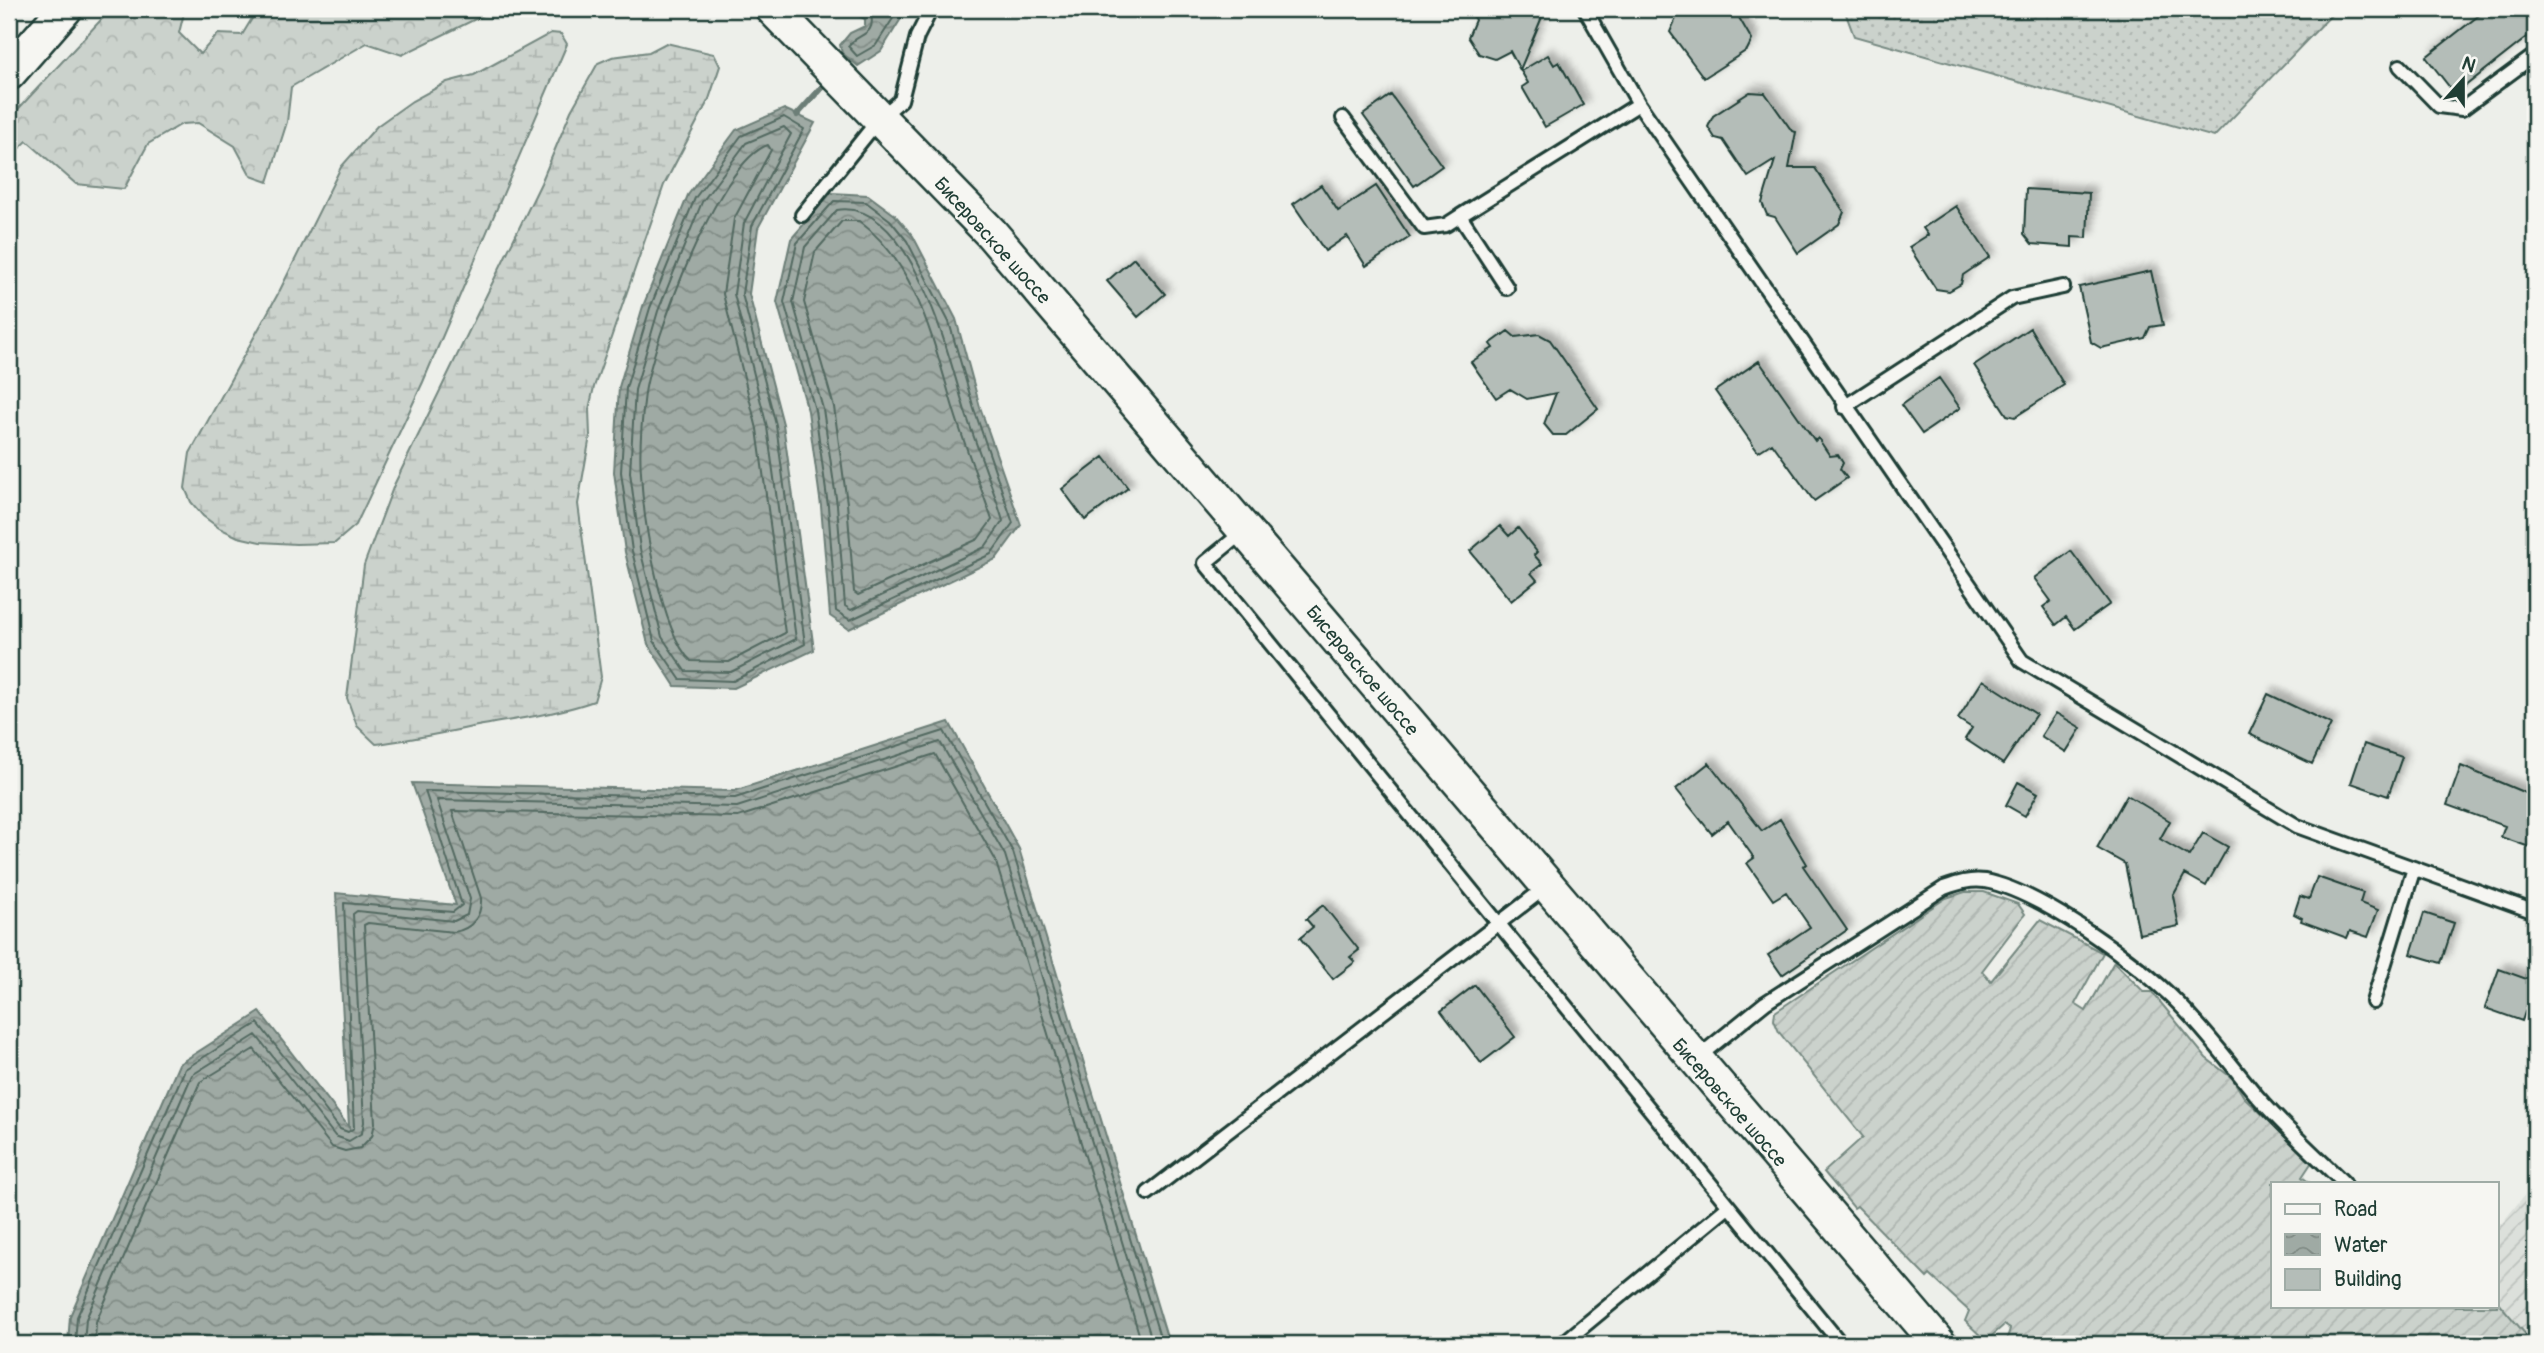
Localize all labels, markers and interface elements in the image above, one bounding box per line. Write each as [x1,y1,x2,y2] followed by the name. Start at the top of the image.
[2428,46,2498,116] north arrow
[2458,52,2479,79] text: N
[929,172,1056,310] street label: Бисеровское шоссе
[1301,601,1424,741] street label: Бисеровское шоссе
[1667,1033,1792,1172] street label: Бисеровское шоссе
[2271,1182,2498,1308] legend
[2334,1196,2378,1223] text: Road
[2334,1232,2388,1259] text: Water
[2334,1266,2401,1293] text: Building

